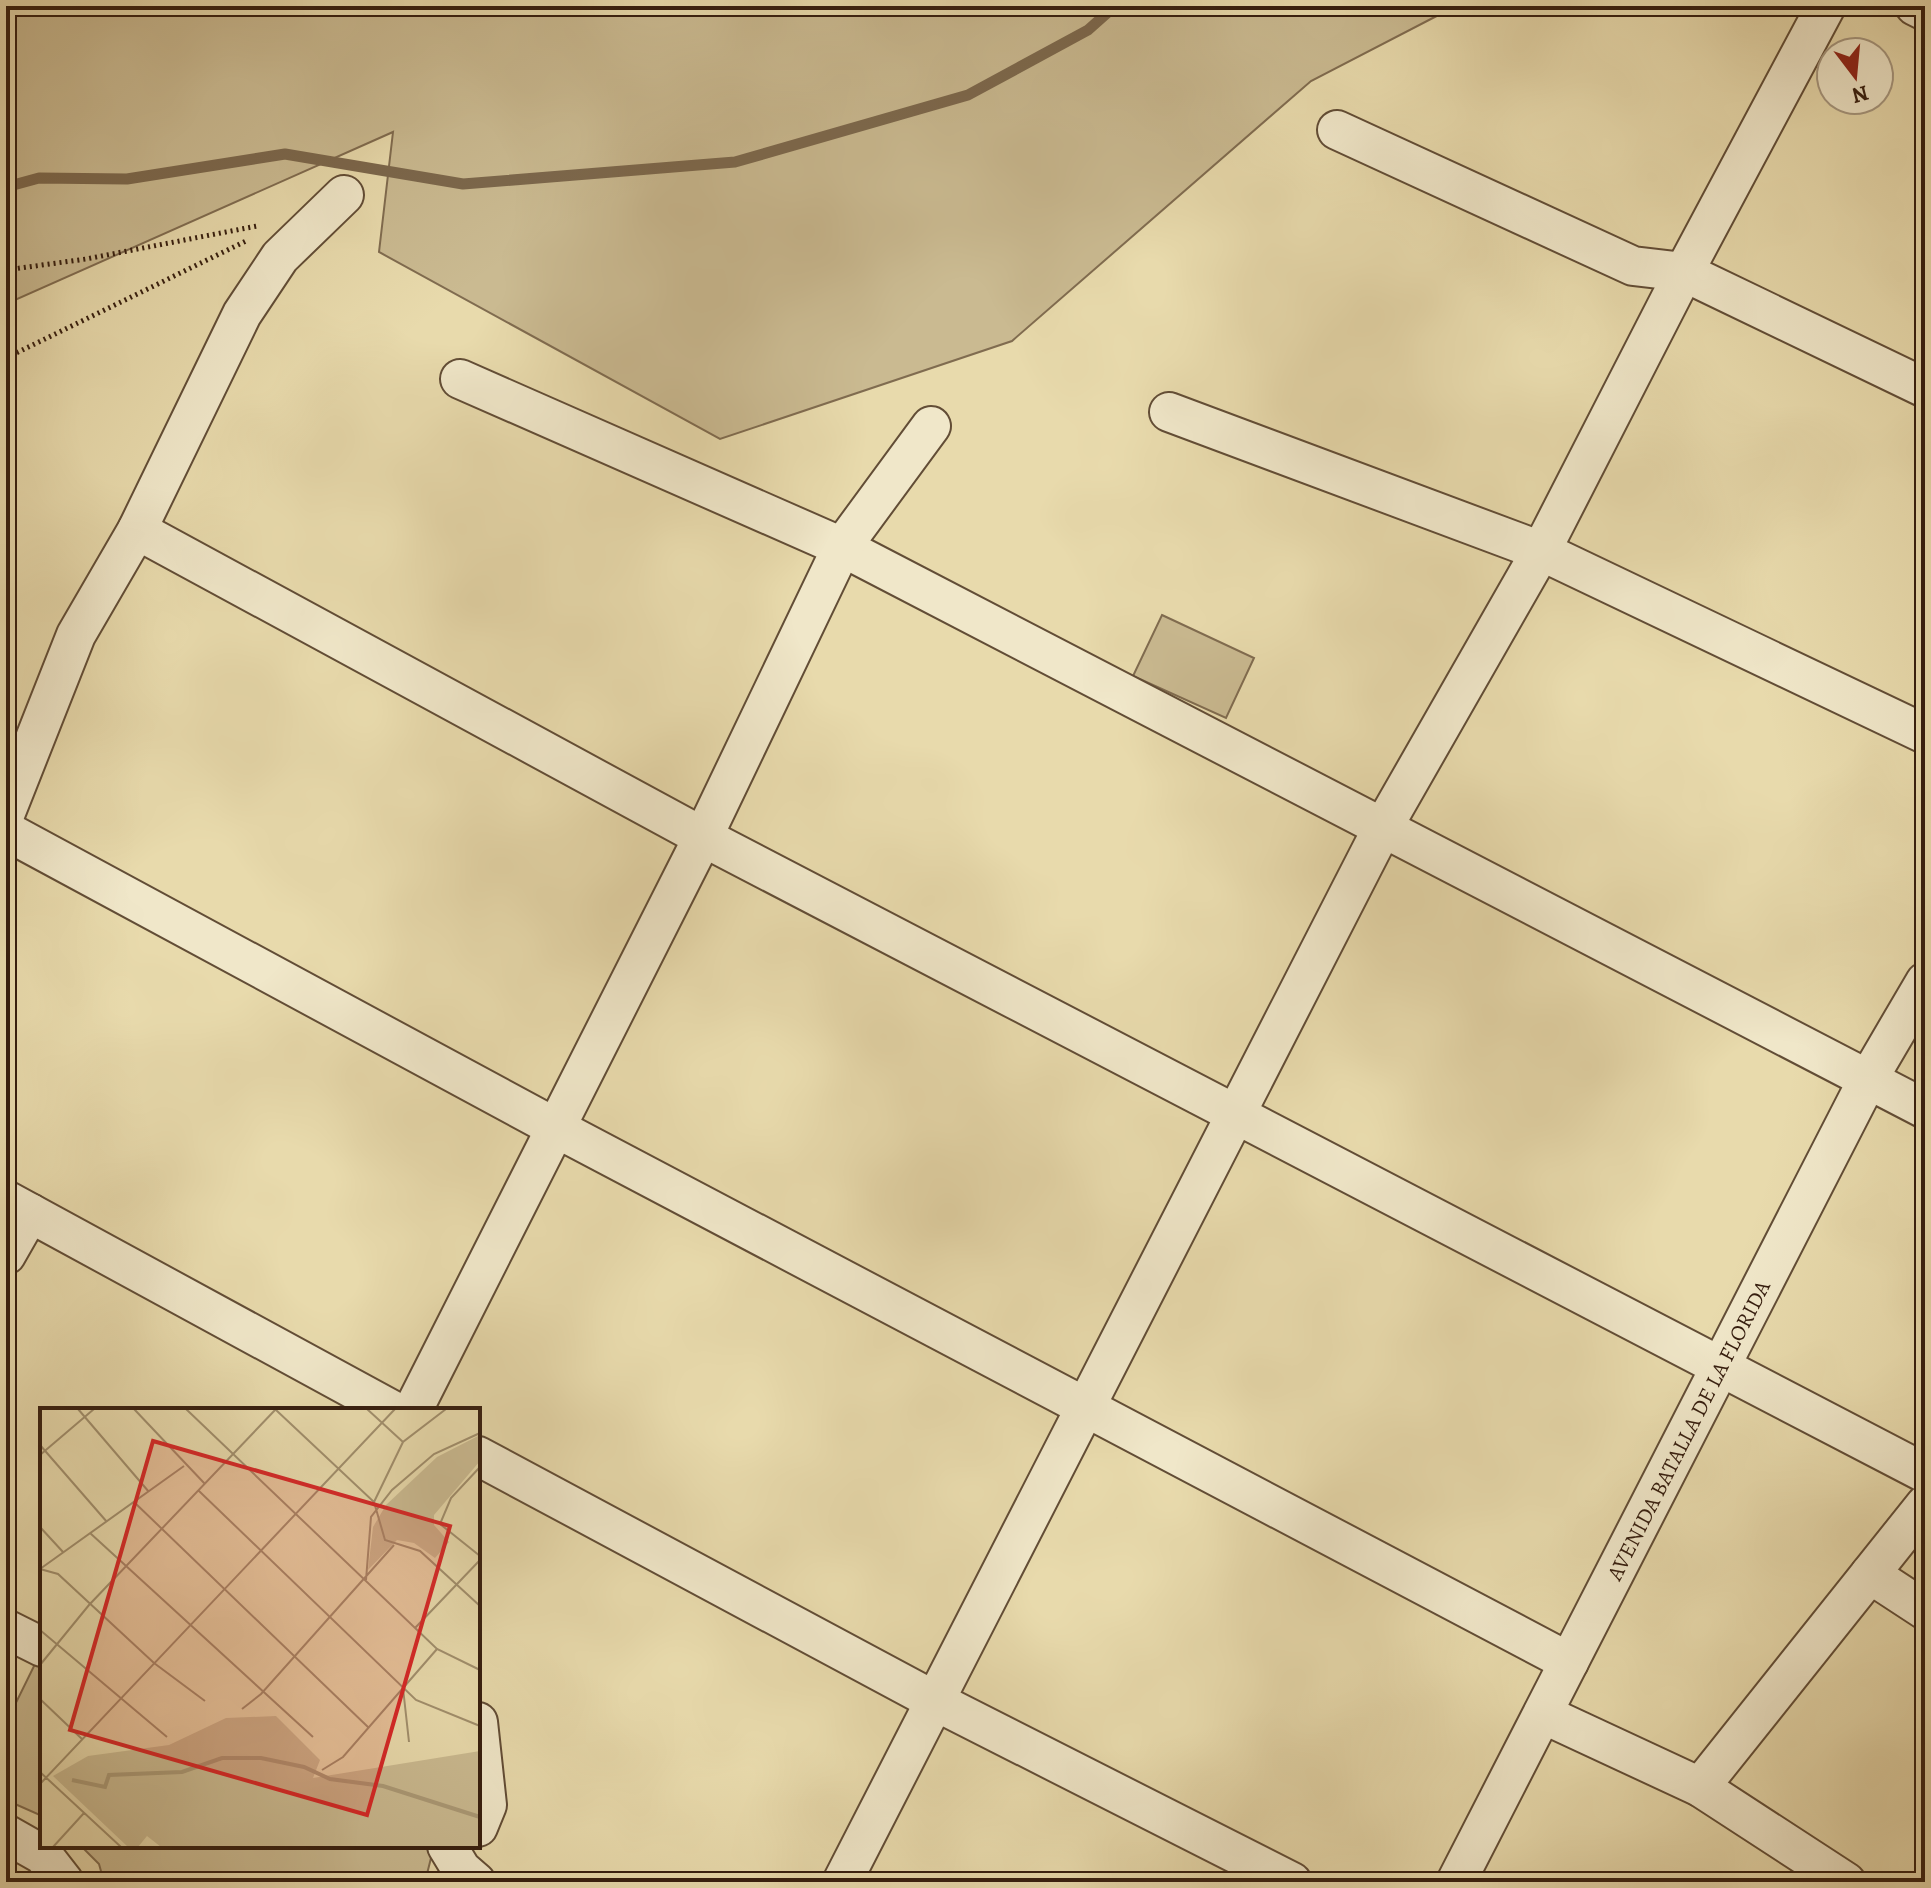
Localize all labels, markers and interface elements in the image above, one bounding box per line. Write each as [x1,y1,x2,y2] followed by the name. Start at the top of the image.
[1815,36,1895,116] north arrow
[1848,78,1872,111] text: N
[1600,1274,1778,1586] street label: AVENIDA BATALLA DE LA FLORIDA
[40,1408,480,1848] inset map

